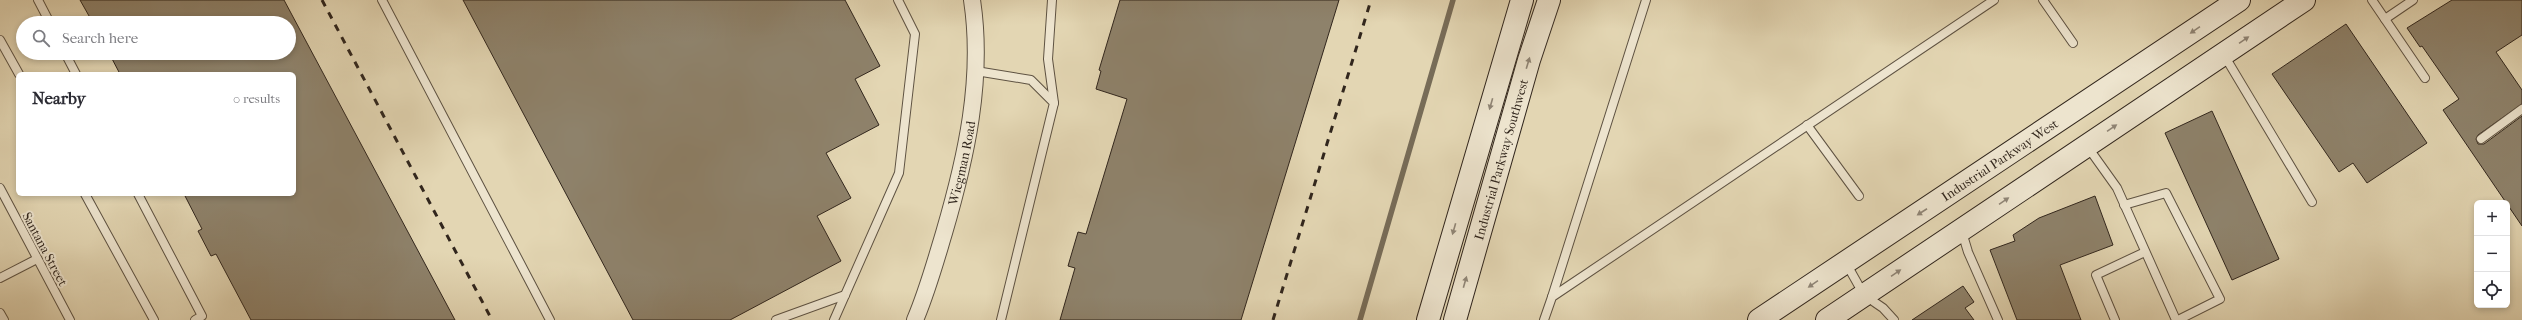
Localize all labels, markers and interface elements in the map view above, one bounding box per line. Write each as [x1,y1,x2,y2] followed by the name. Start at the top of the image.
[16,16,296,60] search box
[2190,26,2201,33] one-way arrow
[30,27,52,49] icon: search
[62,29,138,47] text: Search here
[2239,36,2249,44] one-way arrow
[1525,57,1531,69] one-way arrow
[1471,77,1531,242] street label: Industrial Parkway Southwest
[32,88,86,108] text: Nearby
[233,91,280,106] text: 0 results
[1487,98,1493,111] one-way arrow
[1938,115,2061,204] street label: Industrial Parkway West
[944,119,978,208] street label: Wiegman Road
[2107,124,2118,132] one-way arrow
[1999,197,2010,204] one-way arrow
[2474,200,2510,308] map controls
[2474,200,2510,236] button: +
[1917,208,1927,216] one-way arrow
[19,209,71,289] street label: Santana Street
[1451,223,1457,235] one-way arrow
[2474,236,2510,272] button: −
[1891,269,1902,277] one-way arrow
[2474,272,2510,308] button: locate
[1462,276,1468,288] one-way arrow
[1808,280,1818,288] one-way arrow

